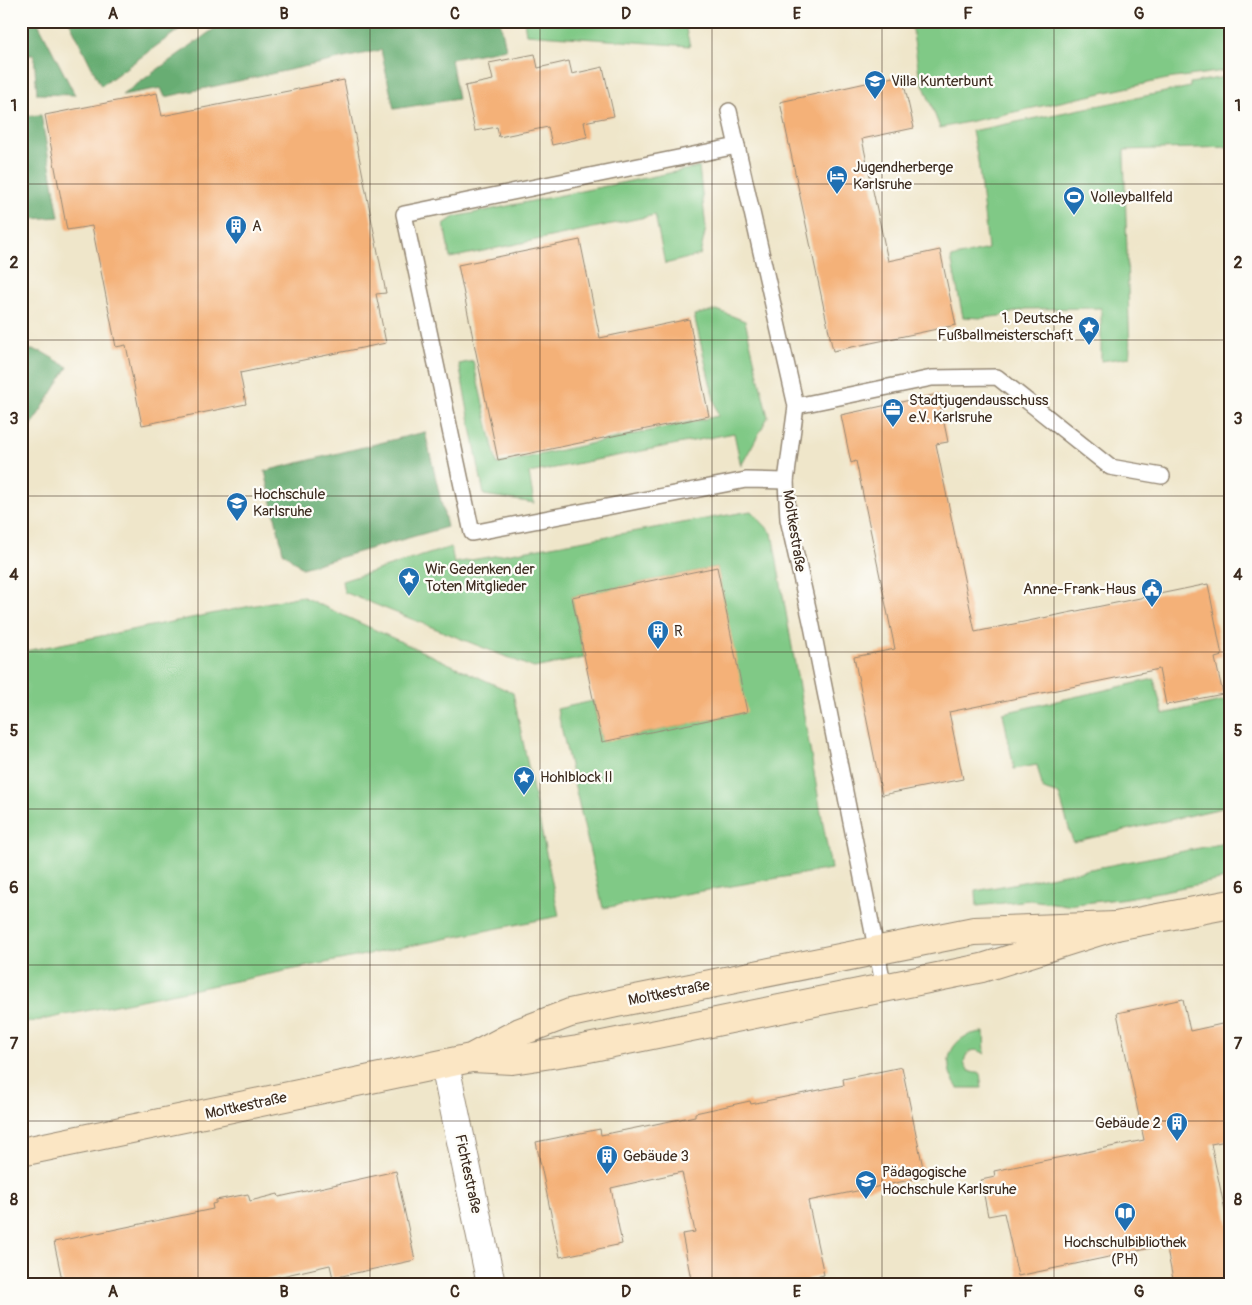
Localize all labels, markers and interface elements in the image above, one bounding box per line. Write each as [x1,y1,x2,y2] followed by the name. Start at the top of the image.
[108,4,119,24] text: A
[279,4,289,24] text: B
[450,4,460,24] text: C
[621,4,631,24] text: D
[793,4,802,24] text: E
[963,4,973,24] text: F
[1134,4,1145,24] text: G
[863,69,887,100] school or university icon: Villa Kunterbunt
[891,72,994,91] place label: Villa Kunterbunt
[11,96,17,116] text: 1
[1235,96,1241,116] text: 1
[853,158,954,194] place label: Jugendherberge Karlsruhe
[825,164,849,195] hotel icon: Jugendherberge Karlsruhe
[1062,185,1086,216] sports icon: Volleyballfeld
[1090,188,1173,207] place label: Volleyballfeld
[224,214,248,245] building icon: A
[252,217,262,236] place label: A
[10,253,19,273] text: 2
[1234,253,1243,273] text: 2
[937,309,1074,345] place label: 1. Deutsche Fußballmeisterschaft
[1077,315,1101,346] place icon: 1. Deutsche Fußballmeisterschaft
[909,391,1049,427] place label: Stadtjugendausschuss e.V. Karlsruhe
[881,397,905,428] office icon: Stadtjugendausschuss e.V. Karlsruhe
[10,409,19,429] text: 3
[1234,409,1243,429] text: 3
[253,485,326,521] place label: Hochschule Karlsruhe
[778,489,810,574] street label: Moltkestraße
[225,491,249,522] school or university icon: Hochschule Karlsruhe
[425,560,536,596] place label: Wir Gedenken der Toten Mitglieder
[9,565,19,585] text: 4
[1233,565,1243,585] text: 4
[397,566,421,597] place icon: Wir Gedenken der Toten Mitglieder
[1140,577,1164,608] public building icon: Anne-Frank-Haus
[1023,580,1136,599] place label: Anne-Frank-Haus
[646,619,670,650] building icon: R
[674,622,683,641] place label: R
[10,721,19,741] text: 5
[1234,721,1243,741] text: 5
[512,765,536,796] place icon: Hohlblock II
[540,768,613,787] place label: Hohlblock II
[9,878,19,898] text: 6
[1233,878,1243,898] text: 6
[627,976,712,1010] street label: Moltkestraße
[10,1034,19,1054] text: 7
[1234,1034,1243,1054] text: 7
[204,1088,289,1124] street label: Moltkestraße
[1165,1111,1189,1142] building icon: Gebäude 2
[1095,1114,1161,1133] place label: Gebäude 2
[450,1133,486,1216] street label: Fichtestraße
[595,1144,619,1175] building icon: Gebäude 3
[623,1147,689,1166] place label: Gebäude 3
[882,1163,1017,1199] place label: Pädagogische Hochschule Karlsruhe
[854,1169,878,1200] school or university icon: Pädagogische Hochschule Karlsruhe
[10,1190,18,1210] text: 8
[1234,1190,1242,1210] text: 8
[1113,1201,1137,1232] library icon: Hochschulbibliothek (PH)
[1063,1233,1187,1269] place label: Hochschulbibliothek (PH)
[108,1282,119,1302] text: A
[279,1282,289,1302] text: B
[450,1282,460,1302] text: C
[621,1282,631,1302] text: D
[793,1282,802,1302] text: E
[963,1282,973,1302] text: F
[1134,1282,1145,1302] text: G

